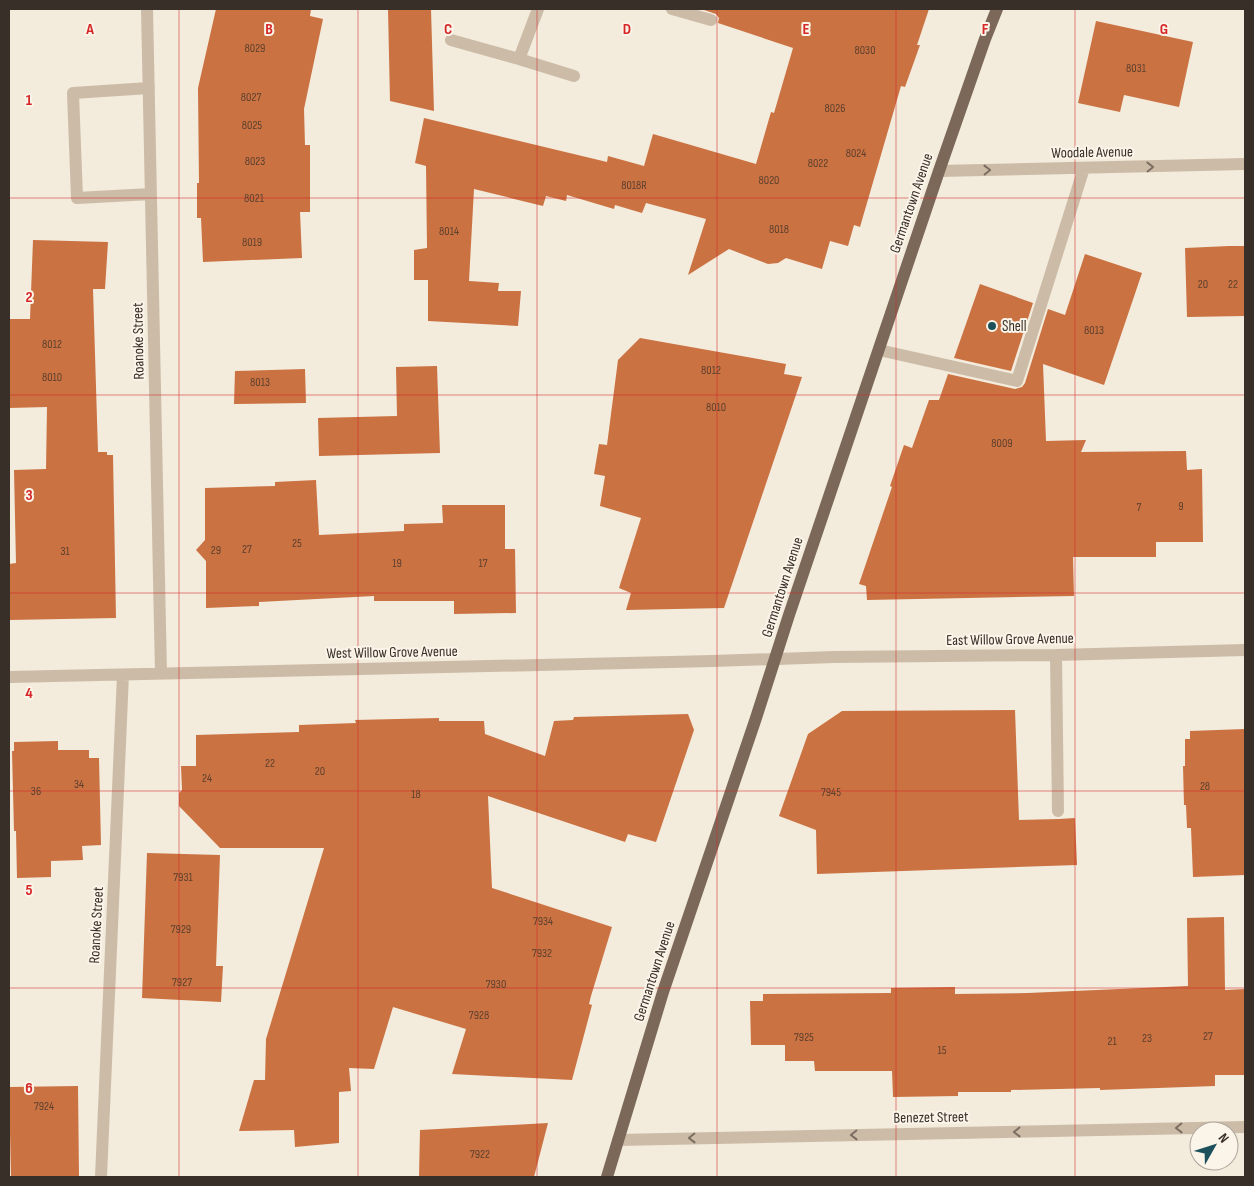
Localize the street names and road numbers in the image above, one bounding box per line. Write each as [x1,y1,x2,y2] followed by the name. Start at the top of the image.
[1051,142,1133,163] street label: Woodale Avenue
[886,151,937,256] street label: Germantown Avenue
[128,302,149,380] street label: Roanoke Street
[757,535,808,640] street label: Germantown Avenue
[946,629,1074,650] street label: East Willow Grove Avenue
[326,642,458,663] street label: West Willow Grove Avenue
[85,886,108,964] street label: Roanoke Street
[629,919,680,1024] street label: Germantown Avenue
[893,1107,969,1128] street label: Benezet Street

